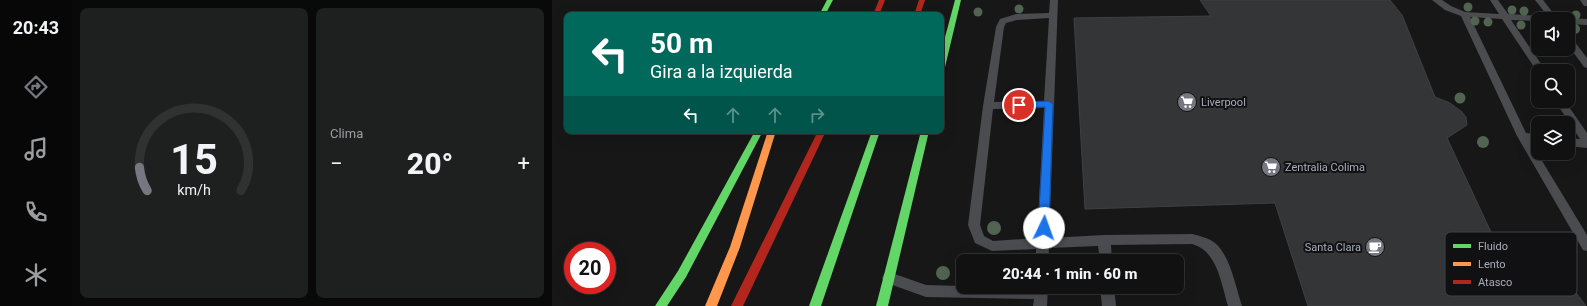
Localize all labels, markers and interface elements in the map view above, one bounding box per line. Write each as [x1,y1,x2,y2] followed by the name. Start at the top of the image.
[1531,12,1575,160] map controls
[1531,12,1575,56] button: sound
[13,17,59,38] text: 20:43
[650,27,713,60] text: 50 m
[584,28,636,80] icon: left
[650,61,793,82] text: Gira a la izquierda
[1531,64,1575,108] button: search
[22,73,50,101] icon: directions
[1002,88,1036,122] pin
[1176,91,1198,113] supermarket icon: Liverpool
[1008,94,1030,116] icon: arrive
[1201,96,1246,109] place label: Liverpool
[680,104,702,126] icon: left
[722,104,744,126] icon: ahead
[764,104,786,126] icon: ahead
[806,104,828,126] icon: right
[1531,116,1575,160] button: layers
[330,126,363,141] text: Clima
[22,135,50,163] icon: music
[170,135,218,184] text: 15
[407,146,453,181] text: 20°
[330,151,343,176] text: −
[518,151,530,176] text: +
[1260,156,1282,178] supermarket icon: Zentralia Colima
[1285,161,1365,174] place label: Zentralia Colima
[177,182,211,198] text: km/h
[22,198,50,226] icon: phone
[1023,207,1065,249] position arrow
[1445,232,1577,296] legend
[1364,236,1386,258] cafe icon: Santa Clara
[1478,240,1508,253] text: Fluido
[1305,241,1361,254] place label: Santa Clara
[564,242,616,294] speed limit sign: 20
[1478,258,1506,271] text: Lento
[22,261,50,289] icon: climate
[1002,265,1138,283] text: 20:44 · 1 min · 60 m
[1478,276,1512,289] text: Atasco

